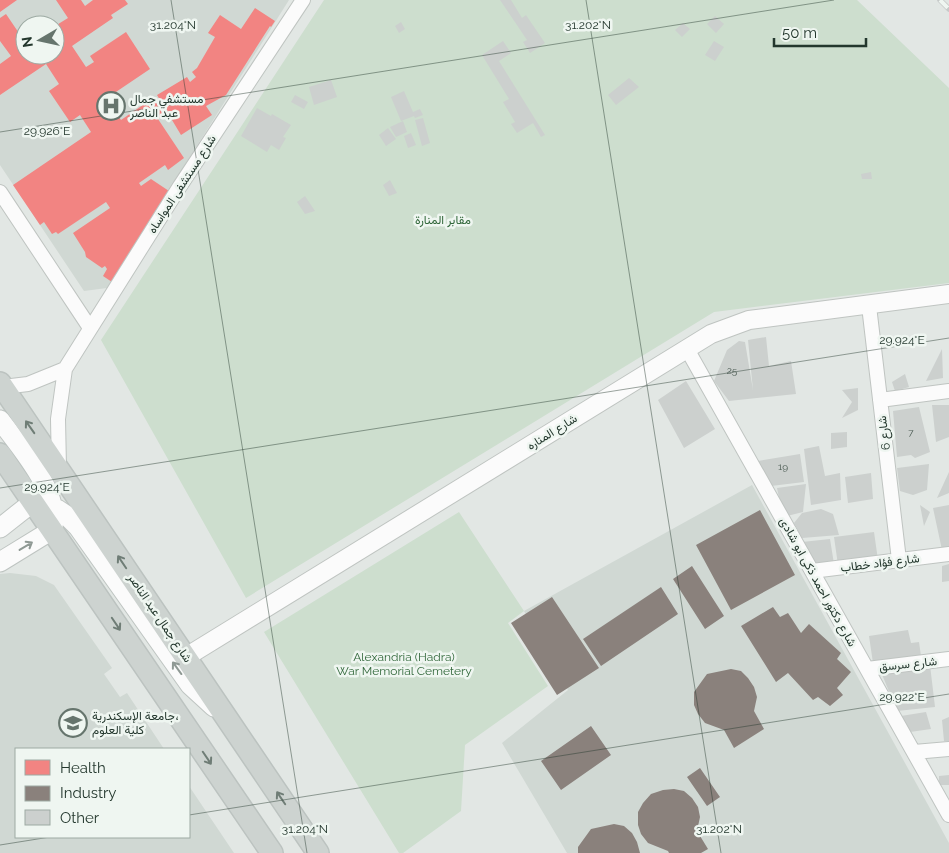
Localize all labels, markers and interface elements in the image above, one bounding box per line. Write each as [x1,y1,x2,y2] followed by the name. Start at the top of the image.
[15,15,65,65] north arrow
[774,15,866,47] scale bar
[150,18,196,32] text: 31.204°N
[565,18,611,32] text: 31.202°N
[782,24,817,42] text: 50 m
[18,36,36,49] text: N
[96,91,126,121] hospital icon: مستشفي جمال عبد الناصر
[129,92,204,121] place label: مستشفي جمال عبد الناصر
[24,124,70,138] text: 29.926°E
[145,132,221,237] street label: شارع مستشفى المواساه
[415,213,471,228] park label: مقابر المنارة
[879,333,925,347] text: 29.924°E
[727,365,738,376] house number: 25
[524,411,581,455] street label: شارع المناره
[875,415,895,451] street label: شارع 6
[25,420,35,434] one-way arrow
[908,427,914,438] house number: 7
[778,461,788,472] house number: 19
[24,480,70,494] text: 29.924°E
[775,515,859,650] street label: شارع دكتور احمد ذكى ابو شادى
[18,541,32,551] one-way arrow
[840,551,920,577] street label: شارع فؤاد خطاب
[116,555,126,569] one-way arrow
[123,570,195,666] street label: شارع جمال عبد الناصر
[111,617,122,631] one-way arrow
[336,650,472,678] park label: Alexandria (Hadra) War Memorial Cemetery
[878,654,938,676] street label: شارع سرسق
[172,661,182,675] one-way arrow
[879,690,925,704] text: 29.922°E
[58,708,88,738] school or university icon: جامعة الإسكندرية، كلية العلوم
[92,709,179,738] place label: جامعة الإسكندرية، كلية العلوم
[15,748,190,838] legend
[203,751,213,765] one-way arrow
[60,759,106,777] text: Health
[60,784,116,802] text: Industry
[276,791,286,805] one-way arrow
[60,809,100,827] text: Other
[282,822,328,836] text: 31.204°N
[696,822,742,836] text: 31.202°N

